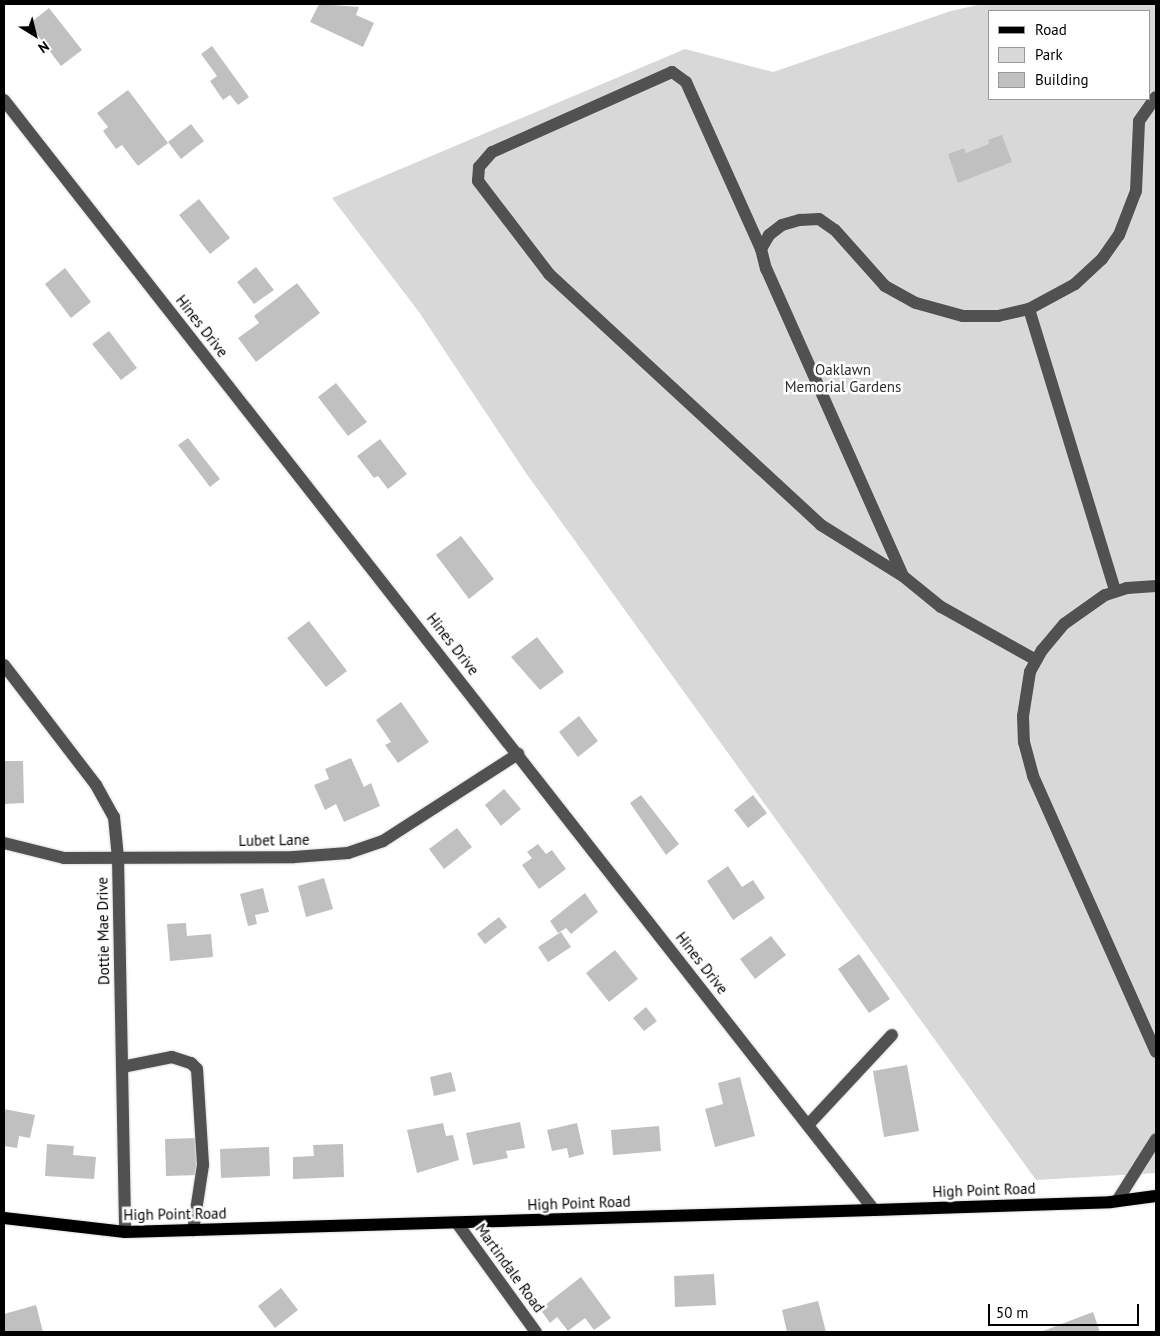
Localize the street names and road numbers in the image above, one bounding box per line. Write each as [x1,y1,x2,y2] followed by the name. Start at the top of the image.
[172,291,232,361] street label: Hines Drive
[423,609,483,679] street label: Hines Drive
[238,830,310,850] street label: Lubet Lane
[93,877,113,985] street label: Dottie Mae Drive
[672,928,732,998] street label: Hines Drive
[932,1179,1036,1201] street label: High Point Road
[527,1192,631,1214] street label: High Point Road
[123,1204,227,1224] street label: High Point Road
[472,1220,548,1316] street label: Martindale Road

